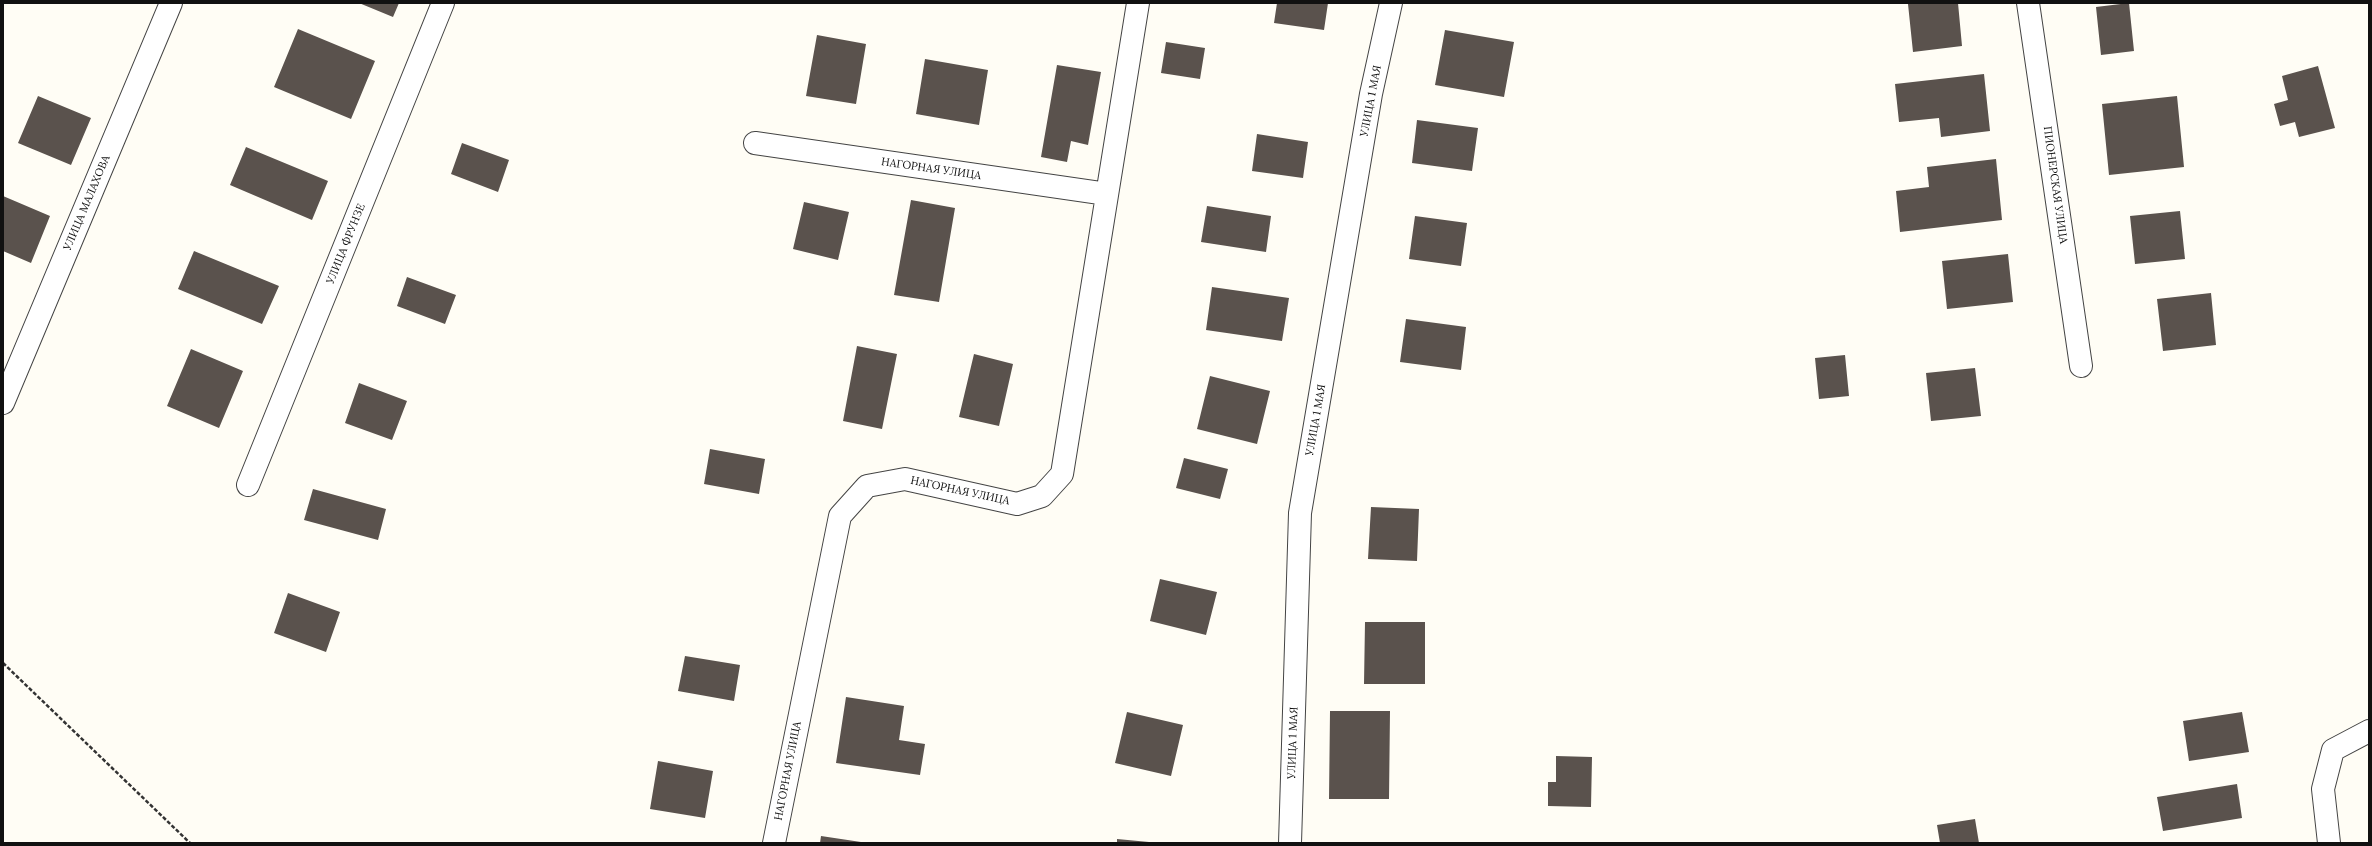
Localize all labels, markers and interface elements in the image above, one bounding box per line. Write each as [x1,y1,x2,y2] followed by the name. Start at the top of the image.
[1358,64,1384,138] street label: УЛИЦА 1 МАЯ
[2040,126,2070,244] street label: ПИОНЕРСКАЯ УЛИЦА
[61,153,113,253] street label: УЛИЦА МАЛАХОВА
[880,155,982,183] street label: НАГОРНАЯ УЛИЦА
[324,202,368,286] street label: УЛИЦА ФРУНЗЕ
[1303,383,1329,457] street label: УЛИЦА 1 МАЯ
[909,474,1011,508] street label: НАГОРНАЯ УЛИЦА
[1285,707,1301,779] street label: УЛИЦА 1 МАЯ
[772,720,804,822] street label: НАГОРНАЯ УЛИЦА

